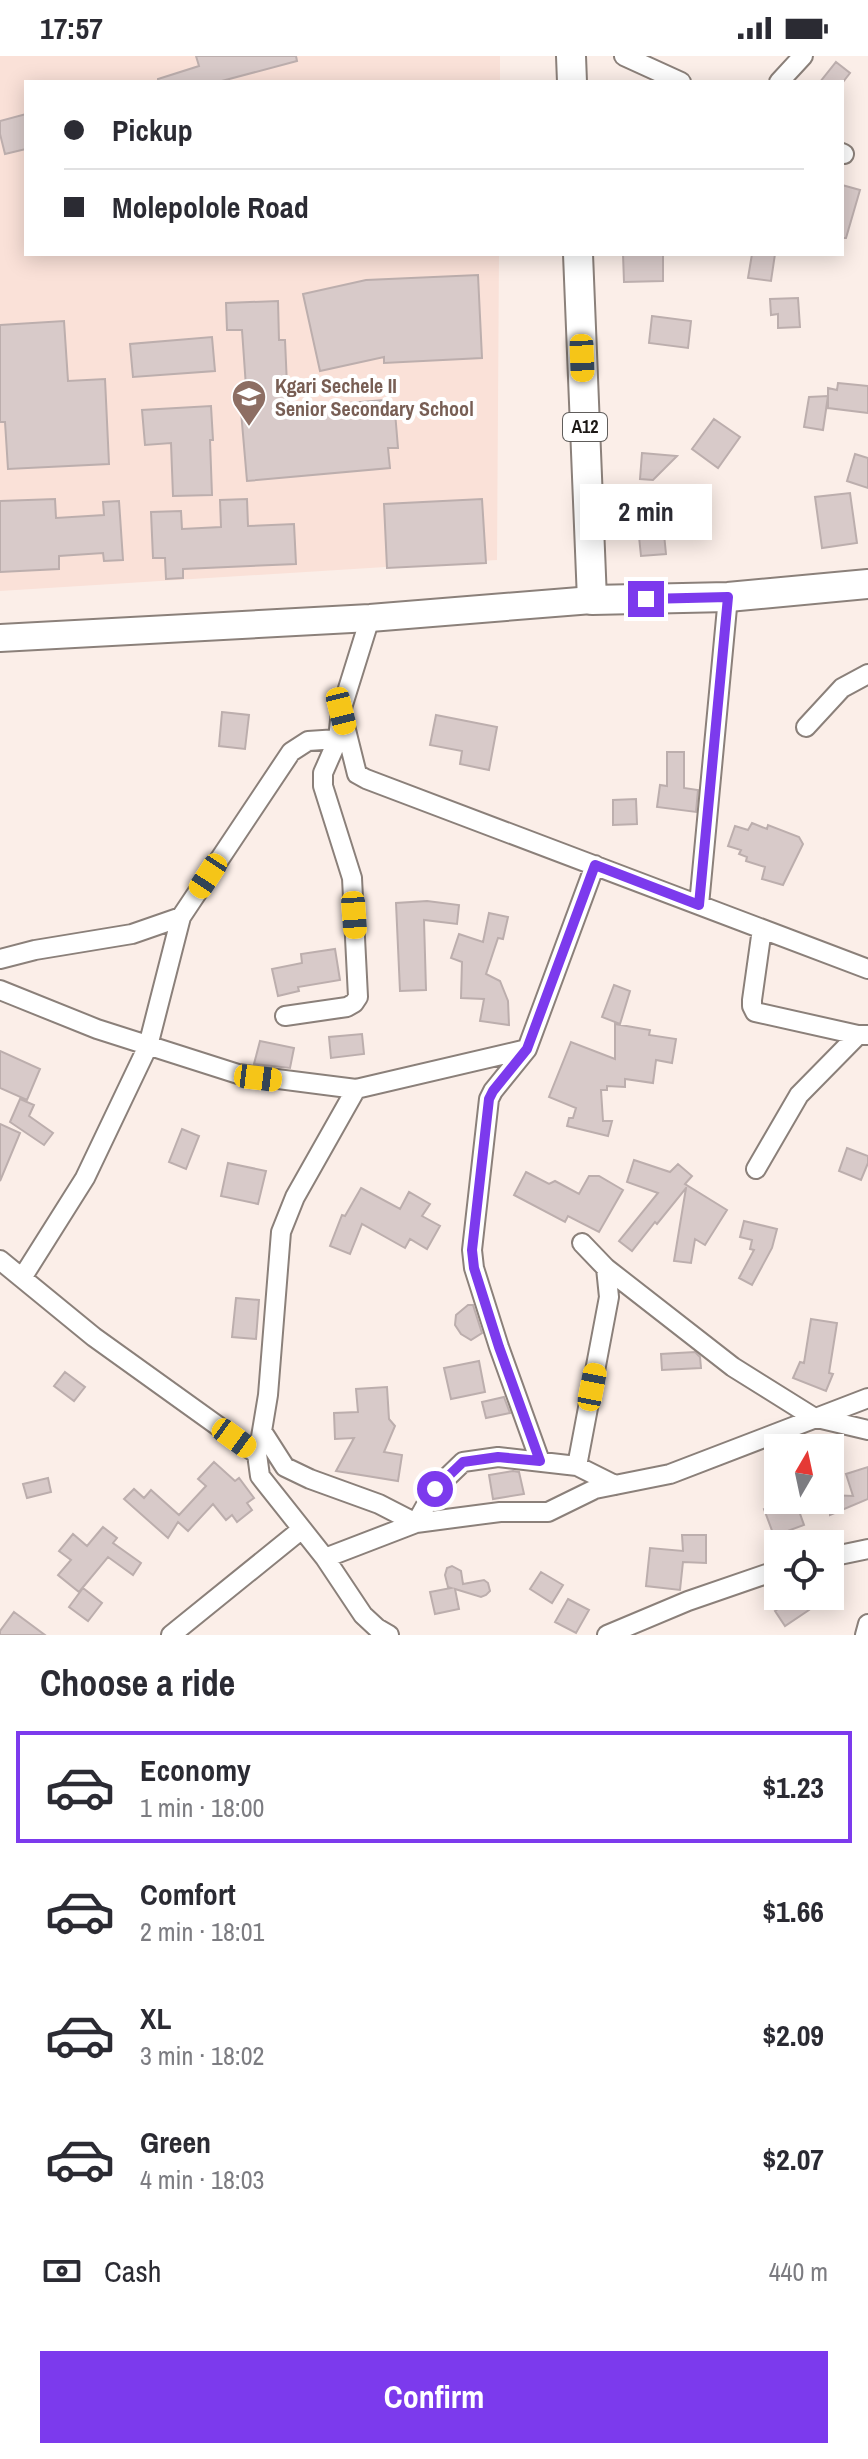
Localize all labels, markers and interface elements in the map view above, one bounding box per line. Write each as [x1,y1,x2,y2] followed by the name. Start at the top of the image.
[40,8,103,48] text: 17:57
[112,110,193,150] text: Pickup
[112,187,309,227] text: Molepolole Road
[569,334,595,382] car
[275,372,474,422] place label: Kgari Sechele II Senior Secondary School
[230,378,268,428] school or university icon: Kgari Sechele II Senior Secondary School
[563,413,607,441] road number: A12
[580,483,712,539] callout: 2 min
[618,494,674,529] text: 2 min
[628,581,664,617] route end
[324,685,358,737] car
[185,849,231,903] car
[340,890,368,940] car
[233,1063,283,1093] car
[576,1361,608,1413] car
[208,1414,260,1462] car
[764,1434,844,1514] north arrow
[764,1434,844,1610] map controls
[417,1471,453,1507] route start
[764,1530,844,1610] button: locate
[40,1659,235,1707] text: Choose a ride
[140,1750,251,1790] text: Economy
[44,1751,116,1823] icon: car
[762,1767,824,1807] text: $1.23
[140,1790,264,1825] text: 1 min · 18:00
[140,1874,236,1914] text: Comfort
[44,1875,116,1947] icon: car
[762,1891,824,1931] text: $1.66
[140,1914,264,1949] text: 2 min · 18:01
[140,1998,171,2038] text: XL
[44,1999,116,2071] icon: car
[762,2015,824,2055] text: $2.09
[140,2038,264,2073] text: 3 min · 18:02
[140,2122,211,2162] text: Green
[44,2123,116,2195] icon: car
[762,2139,824,2179] text: $2.07
[140,2162,264,2197] text: 4 min · 18:03
[40,2249,84,2293] icon: cash
[104,2251,161,2291] text: Cash
[769,2254,828,2289] text: 440 m
[40,2351,828,2443] button: Confirm

